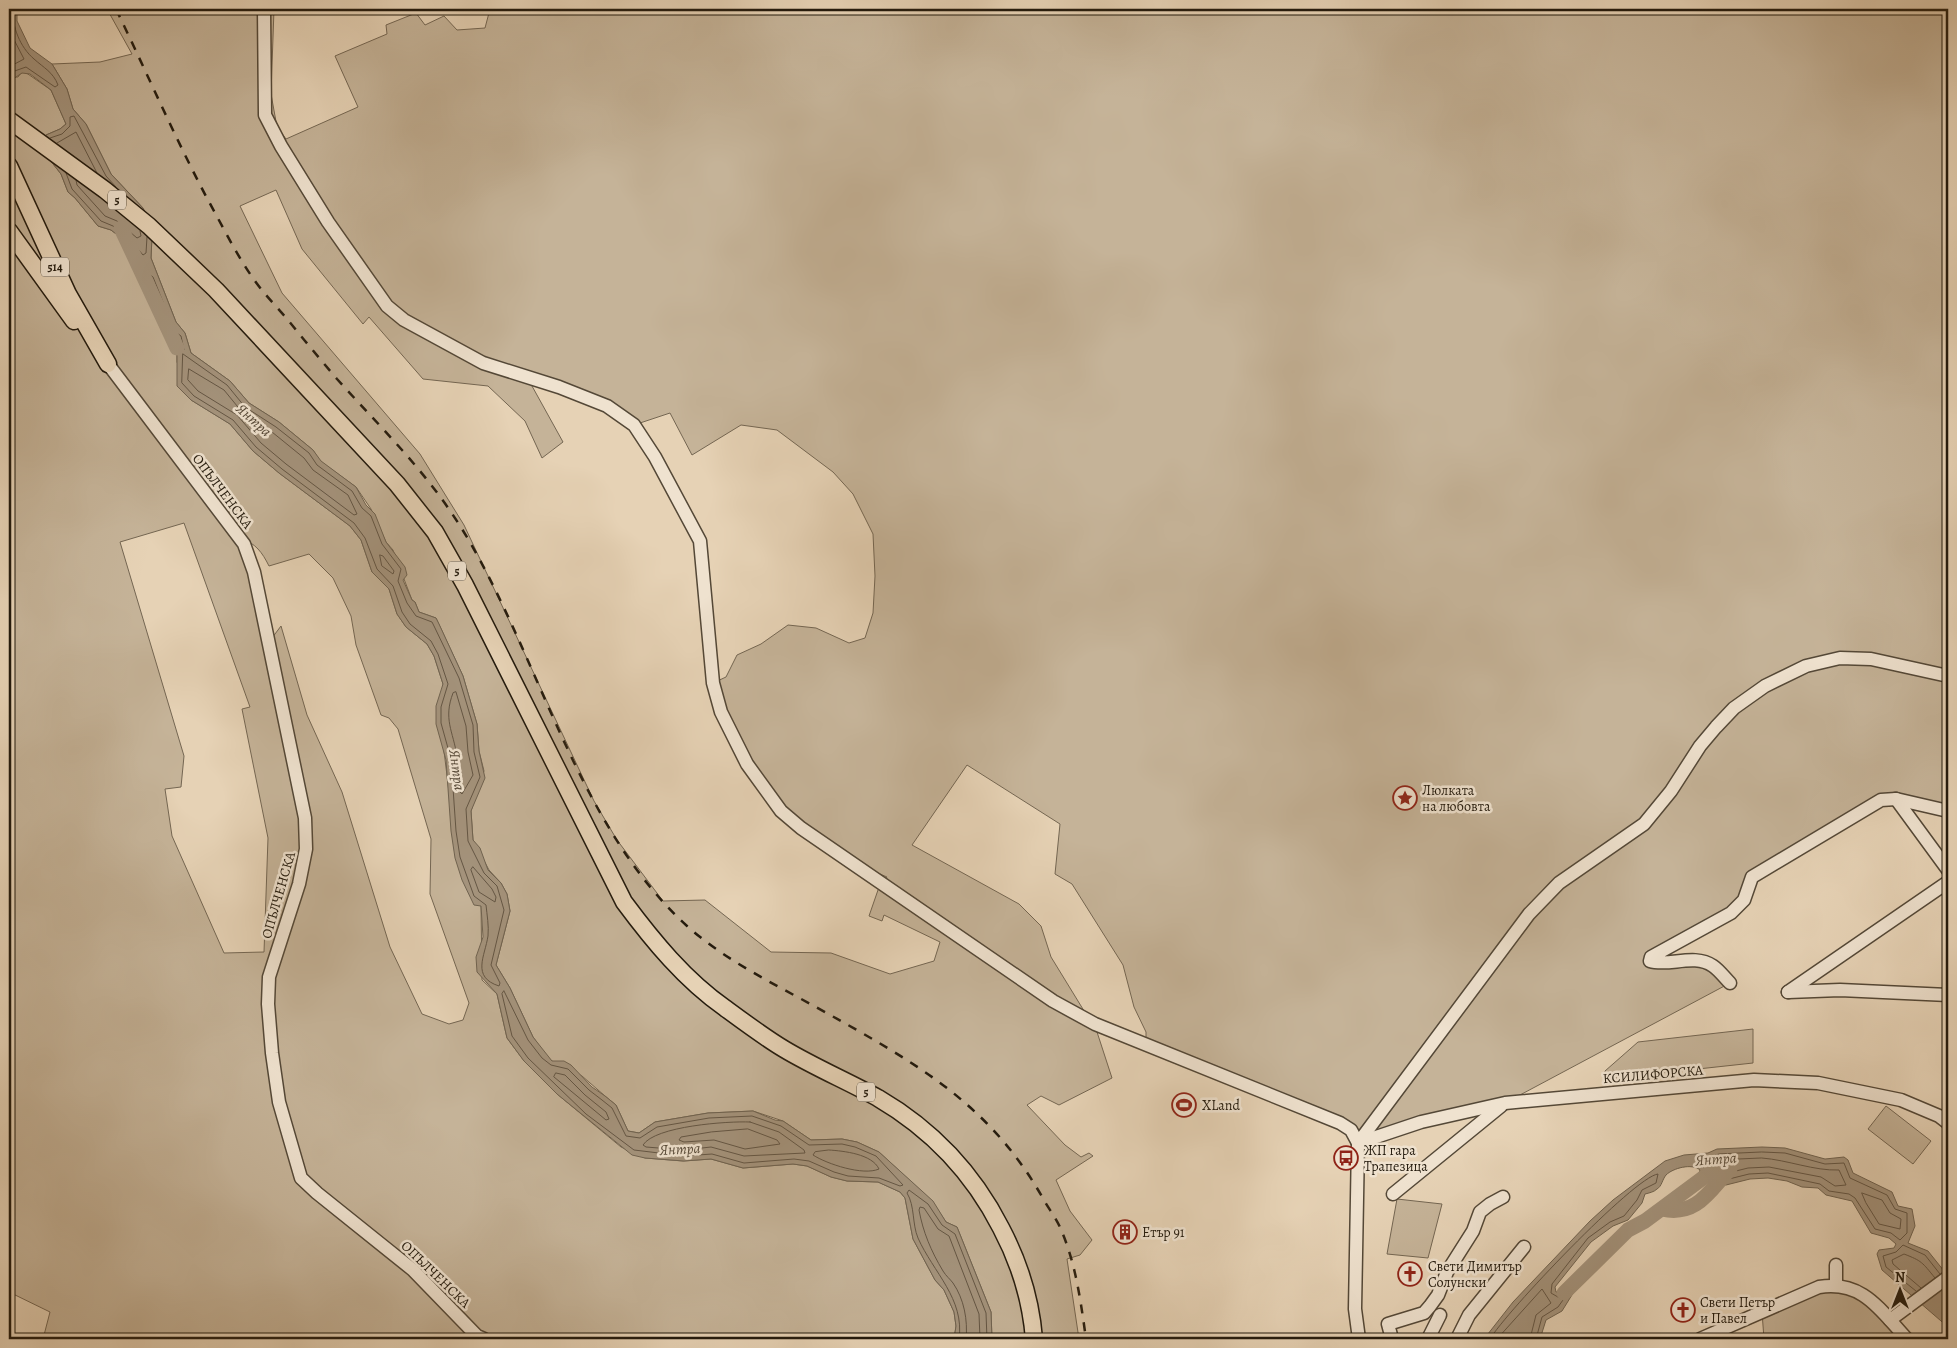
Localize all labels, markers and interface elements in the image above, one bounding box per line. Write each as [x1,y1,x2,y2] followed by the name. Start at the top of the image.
[108,190,126,210] road number: 5
[41,258,69,276] road number: 514
[231,398,276,441] water label: Янтра
[188,450,258,533] street label: ОПЪЛЧЕНСКА
[448,562,466,580] road number: 5
[444,747,470,792] water label: Янтра
[1422,781,1491,816] place label: Люлката на любовта
[1392,785,1418,811] place icon: Люлката на любовта
[257,849,300,941] street label: ОПЪЛЧЕНСКА
[1602,1061,1705,1088] street label: КСИЛИФОРСКА
[857,1082,875,1102] road number: 5
[1171,1092,1197,1118] sports icon: XLand
[1202,1096,1240,1115] place label: XLand
[658,1138,701,1160] water label: Янтра
[1364,1141,1428,1176] place label: ЖП гара Трапезица
[1333,1145,1359,1171] bus stop icon: ЖП гара Трапезица
[1694,1148,1737,1170] water label: Янтра
[1112,1219,1138,1245] building icon: Етър 91
[1142,1223,1185,1242] place label: Етър 91
[397,1236,475,1313] street label: ОПЪЛЧЕНСКА
[1428,1257,1522,1292] place label: Свети Димитър Солунски
[1397,1261,1423,1287] church icon: Свети Димитър Солунски
[1874,1266,1924,1316] north arrow
[1895,1268,1905,1287] text: N
[1700,1293,1775,1328] place label: Свети Петър и Павел
[1670,1297,1696,1323] church icon: Свети Петър и Павел

